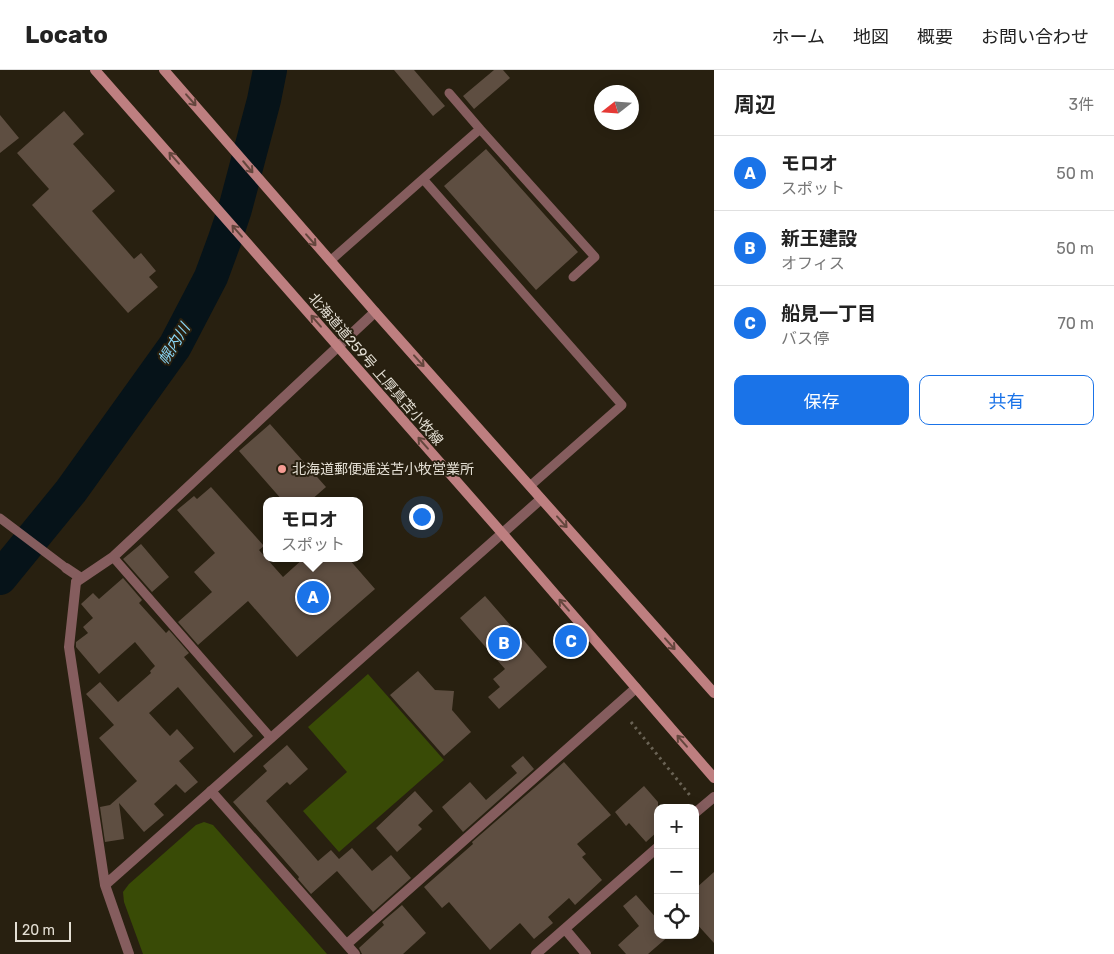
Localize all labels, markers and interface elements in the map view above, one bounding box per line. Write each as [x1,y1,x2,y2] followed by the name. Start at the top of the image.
[25,21,108,49] text: Locato
[772,26,825,48] text: ホーム
[853,26,889,48] text: 地図
[917,26,953,48] text: 概要
[981,26,1089,48] text: お問い合わせ
[594,85,639,130] north arrow
[734,92,776,117] text: 周辺
[185,94,197,107] one-way arrow
[1068,95,1094,114] text: 3件
[168,152,179,165] one-way arrow
[781,152,838,175] text: モロオ
[243,160,254,173] one-way arrow
[744,164,756,183] text: A
[1056,164,1094,183] text: 50 m
[781,179,845,198] text: スポット
[231,224,243,237] one-way arrow
[781,227,857,250] text: 新王建設
[305,233,317,246] one-way arrow
[744,239,756,258] text: B
[1056,239,1094,258] text: 50 m
[781,254,845,273] text: オフィス
[305,290,446,449] street label: 北海道道259号 上厚真苫小牧線
[781,302,876,325] text: 船見一丁目
[310,314,322,327] one-way arrow
[744,314,756,333] text: C
[1057,314,1094,333] text: 70 m
[154,318,195,368] water label: 幌内川
[781,329,829,348] text: バス停
[413,355,425,368] one-way arrow
[734,375,909,425] button: 保存
[919,375,1094,425] button: 共有
[418,437,429,450] one-way arrow
[292,461,474,478] place label: 北海道郵便逓送苫小牧営業所
[276,463,288,475] marker: 北海道郵便逓送苫小牧営業所
[263,497,363,562] popup
[409,504,435,530] your location
[281,508,338,531] text: モロオ
[556,515,567,528] one-way arrow
[281,535,345,554] text: スポット
[297,578,329,616] pin: A
[558,599,570,612] one-way arrow
[555,622,587,660] pin: C
[488,624,520,662] pin: B
[664,637,676,650] one-way arrow
[676,735,688,748] one-way arrow
[654,804,699,939] map controls
[654,804,699,849] button: +
[654,849,699,894] button: −
[654,894,699,939] button: locate
[15,919,71,942] scale bar
[22,922,55,939] text: 20 m

